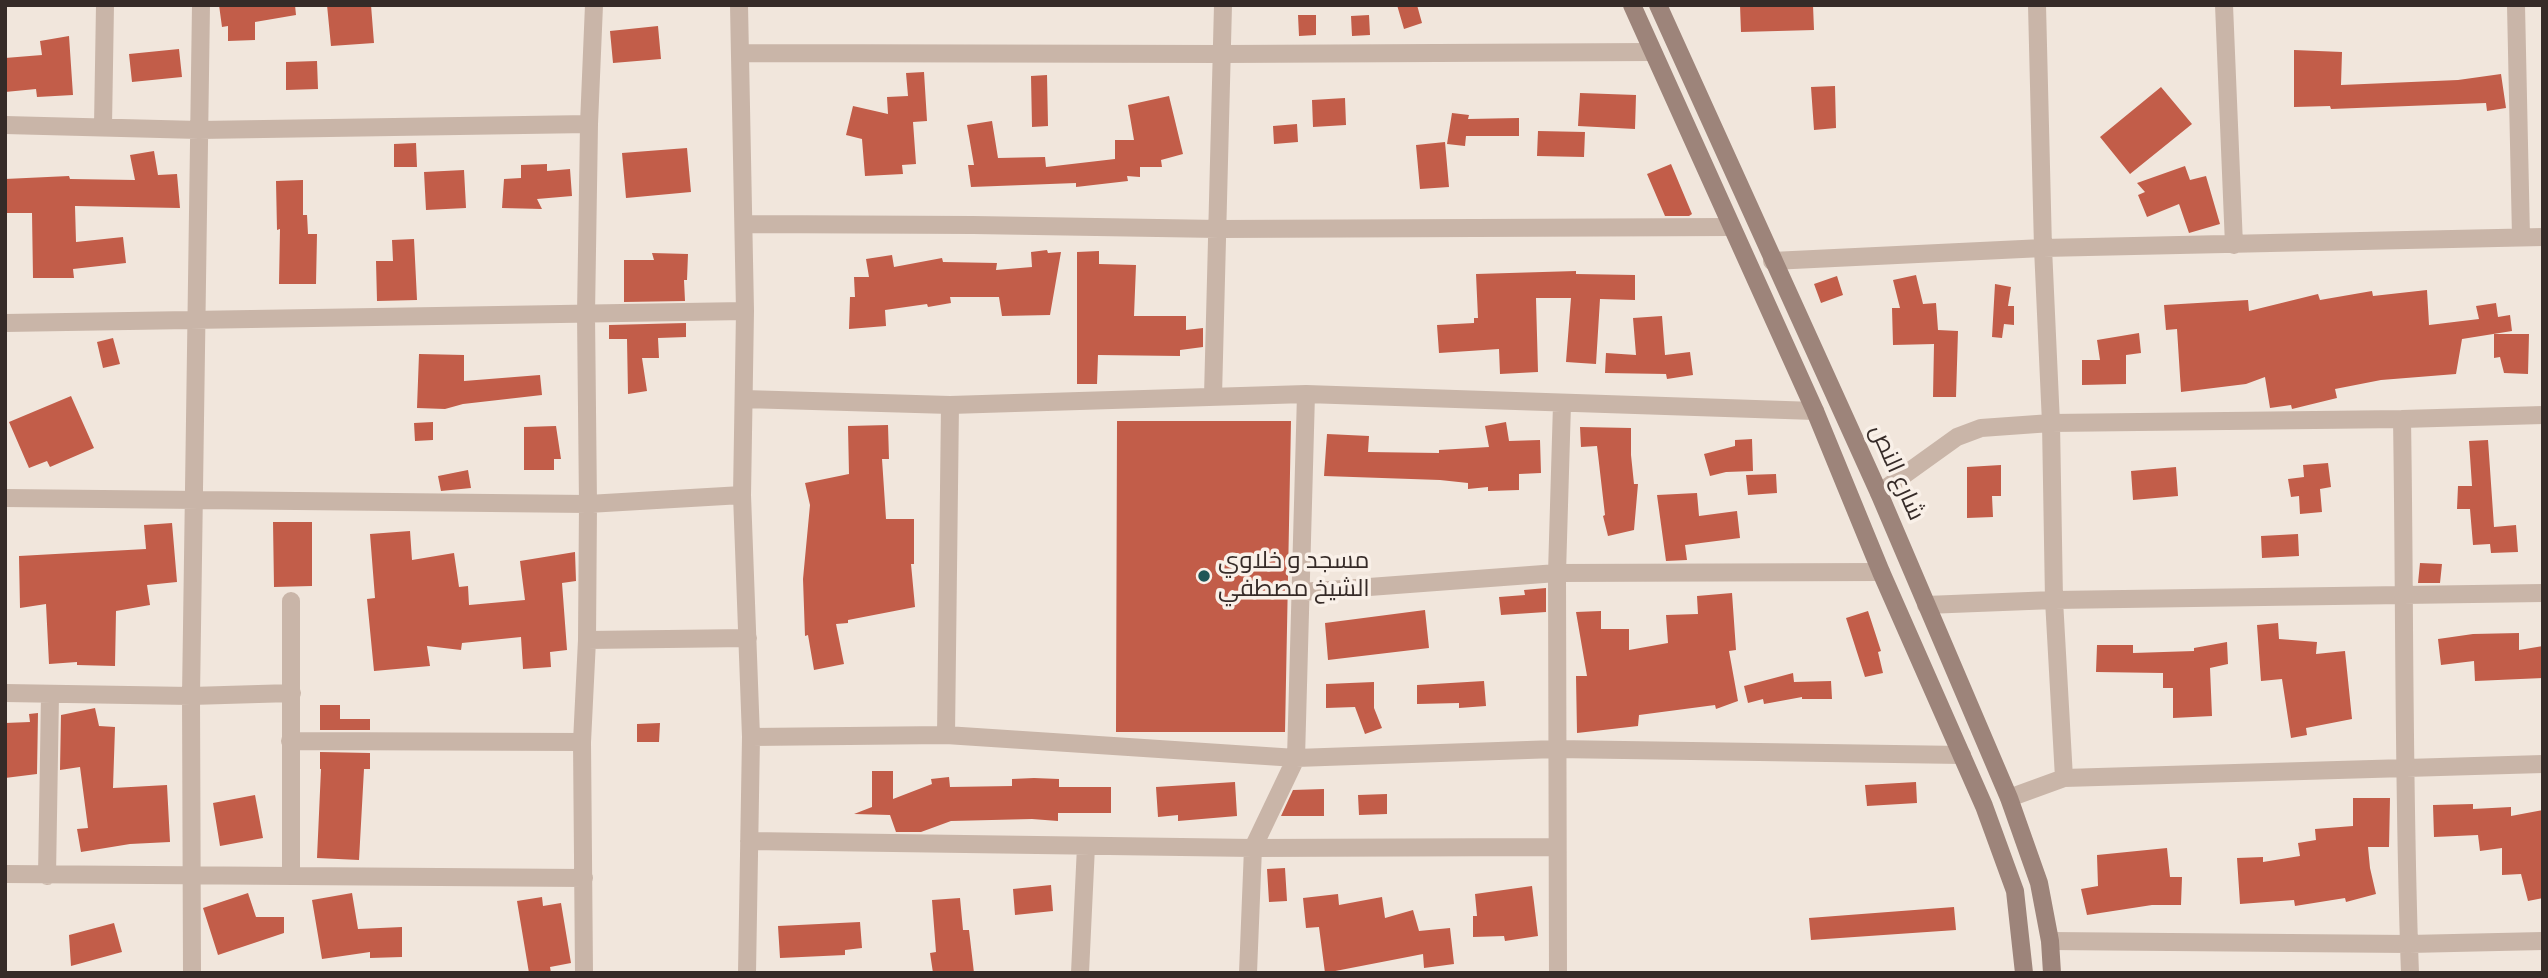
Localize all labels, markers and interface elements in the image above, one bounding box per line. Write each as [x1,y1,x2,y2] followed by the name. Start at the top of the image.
[1862,421,1930,525] street label: شارع النص
[1218,548,1370,604] place label: مسجد و خلاوي الشيخ مصطفي
[1196,568,1212,584] marker: مسجد و خلاوي الشيخ مصطفي

